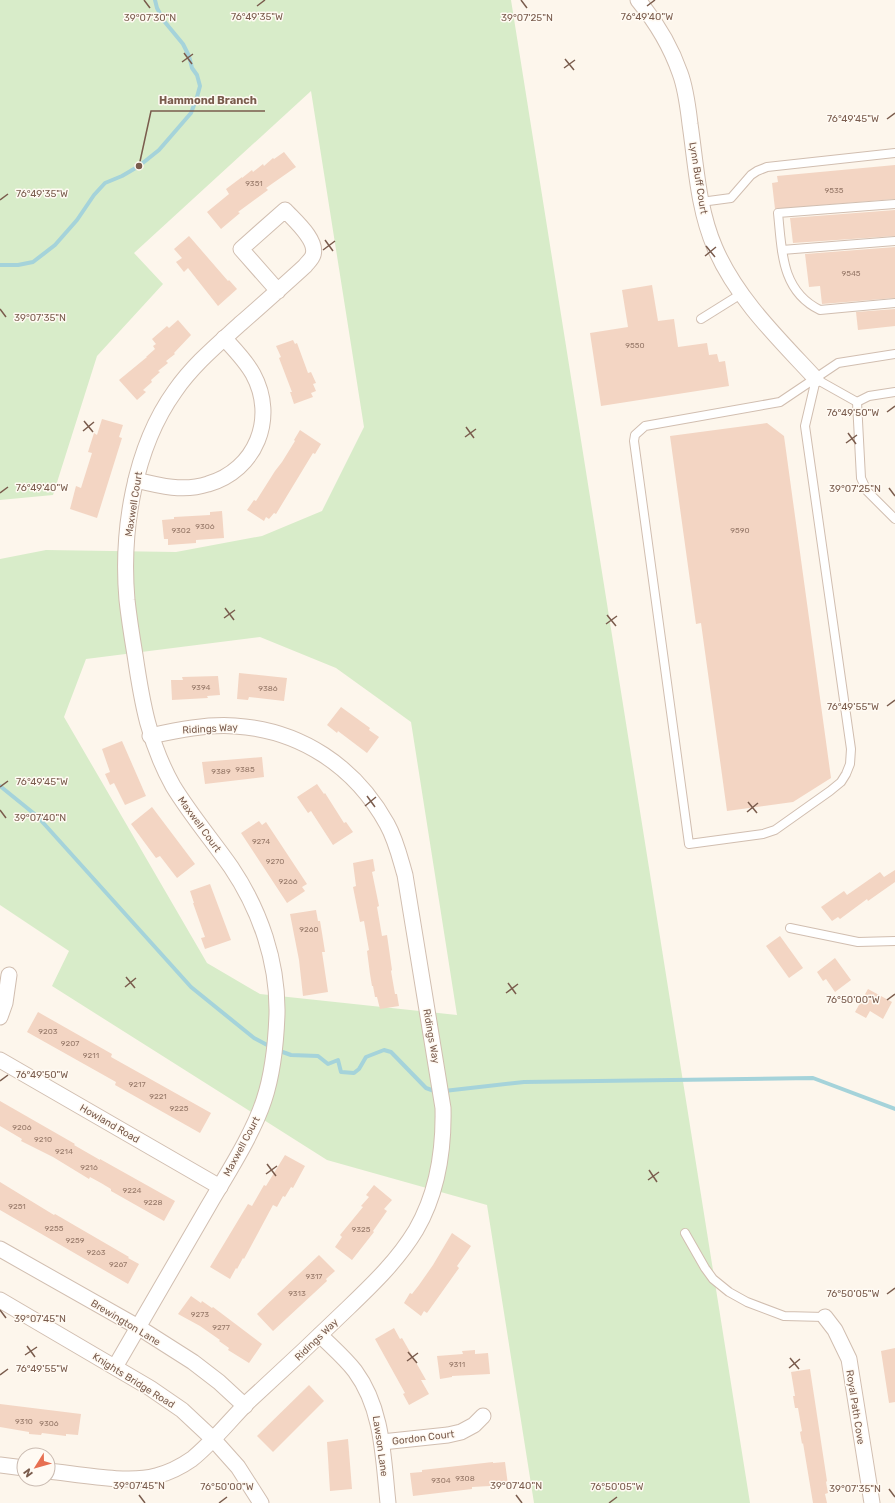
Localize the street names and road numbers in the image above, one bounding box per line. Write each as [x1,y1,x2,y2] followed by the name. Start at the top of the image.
[686,141,710,215] street label: Lynn Buff Court
[123,471,145,538] street label: Maxwell Court
[182,722,239,736] street label: Ridings Way
[175,794,223,855] street label: Maxwell Court
[420,1008,442,1065] street label: Ridings Way
[78,1102,141,1146] street label: Howland Road
[221,1115,263,1178] street label: Maxwell Court
[88,1297,163,1349] street label: Brewington Lane
[293,1316,341,1363] street label: Ridings Way
[90,1351,177,1411] street label: Knights Bridge Road
[843,1369,867,1446] street label: Royal Path Cove
[370,1415,390,1478] street label: Lawson Lane
[391,1428,455,1448] street label: Gordon Court

